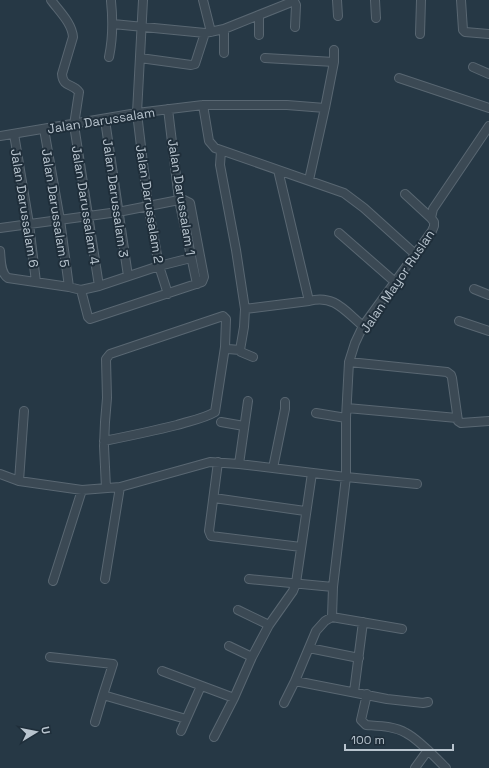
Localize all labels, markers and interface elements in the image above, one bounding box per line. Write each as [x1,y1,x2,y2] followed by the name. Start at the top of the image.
[46,104,156,137] street label: Jalan Darussalam
[99,137,132,259] street label: Jalan Darussalam 3
[164,138,199,256] street label: Jalan Darussalam 1
[68,144,103,266] street label: Jalan Darussalam 4
[132,144,167,265] street label: Jalan Darussalam 2
[7,147,42,269] street label: Jalan Darussalam 6
[38,148,73,269] street label: Jalan Darussalam 5
[356,226,438,336] street label: Jalan Mayor Ruslan
[16,712,56,752] north arrow
[38,725,53,735] text: U
[345,726,453,752] scale bar
[351,732,385,748] text: 100 m

